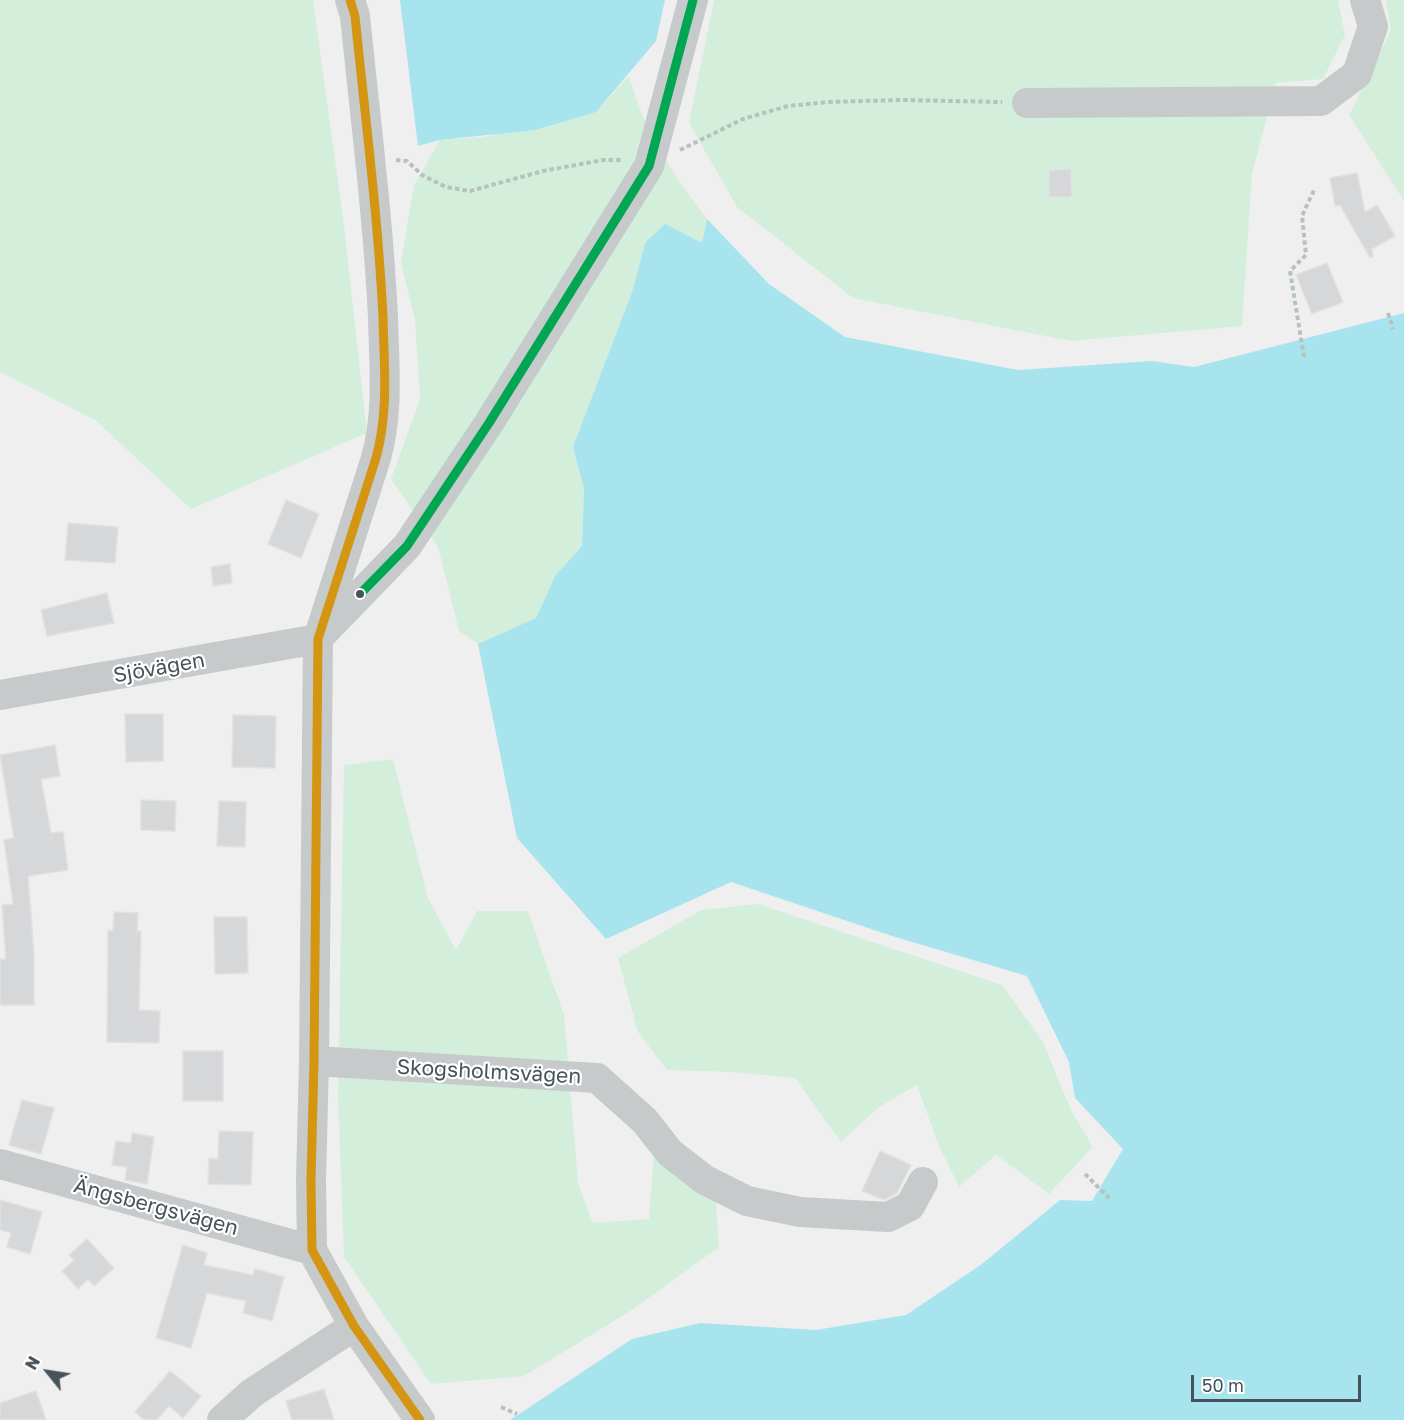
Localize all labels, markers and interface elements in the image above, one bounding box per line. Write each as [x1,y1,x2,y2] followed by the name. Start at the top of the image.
[354,588,366,600] unlabelled marker
[111,648,207,688] street label: Sjövägen
[396,1055,582,1089] street label: Skogsholmsvägen
[71,1173,241,1241] street label: Ängsbergsvägen
[18,1342,78,1402] north arrow
[21,1353,44,1373] text: N
[1194,1363,1364,1401] scale bar
[1202,1374,1244,1396] text: 50 m

